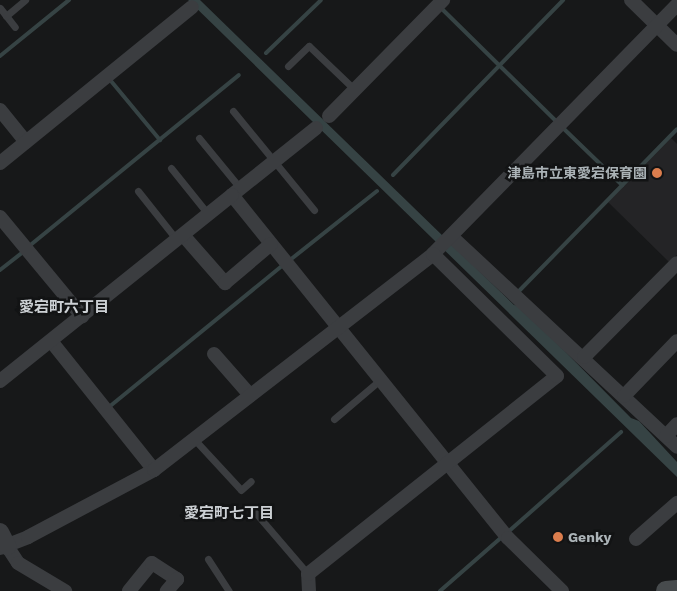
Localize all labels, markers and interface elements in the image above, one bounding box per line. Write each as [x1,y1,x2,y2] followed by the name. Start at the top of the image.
[507,165,647,181] place label: 津島市立東愛宕保育園
[651,167,663,179] marker: 津島市立東愛宕保育園
[19,299,109,317] district label: 愛宕町六丁目
[184,505,274,523] district label: 愛宕町七丁目
[568,529,611,545] place label: Genky
[552,531,564,543] marker: Genky

